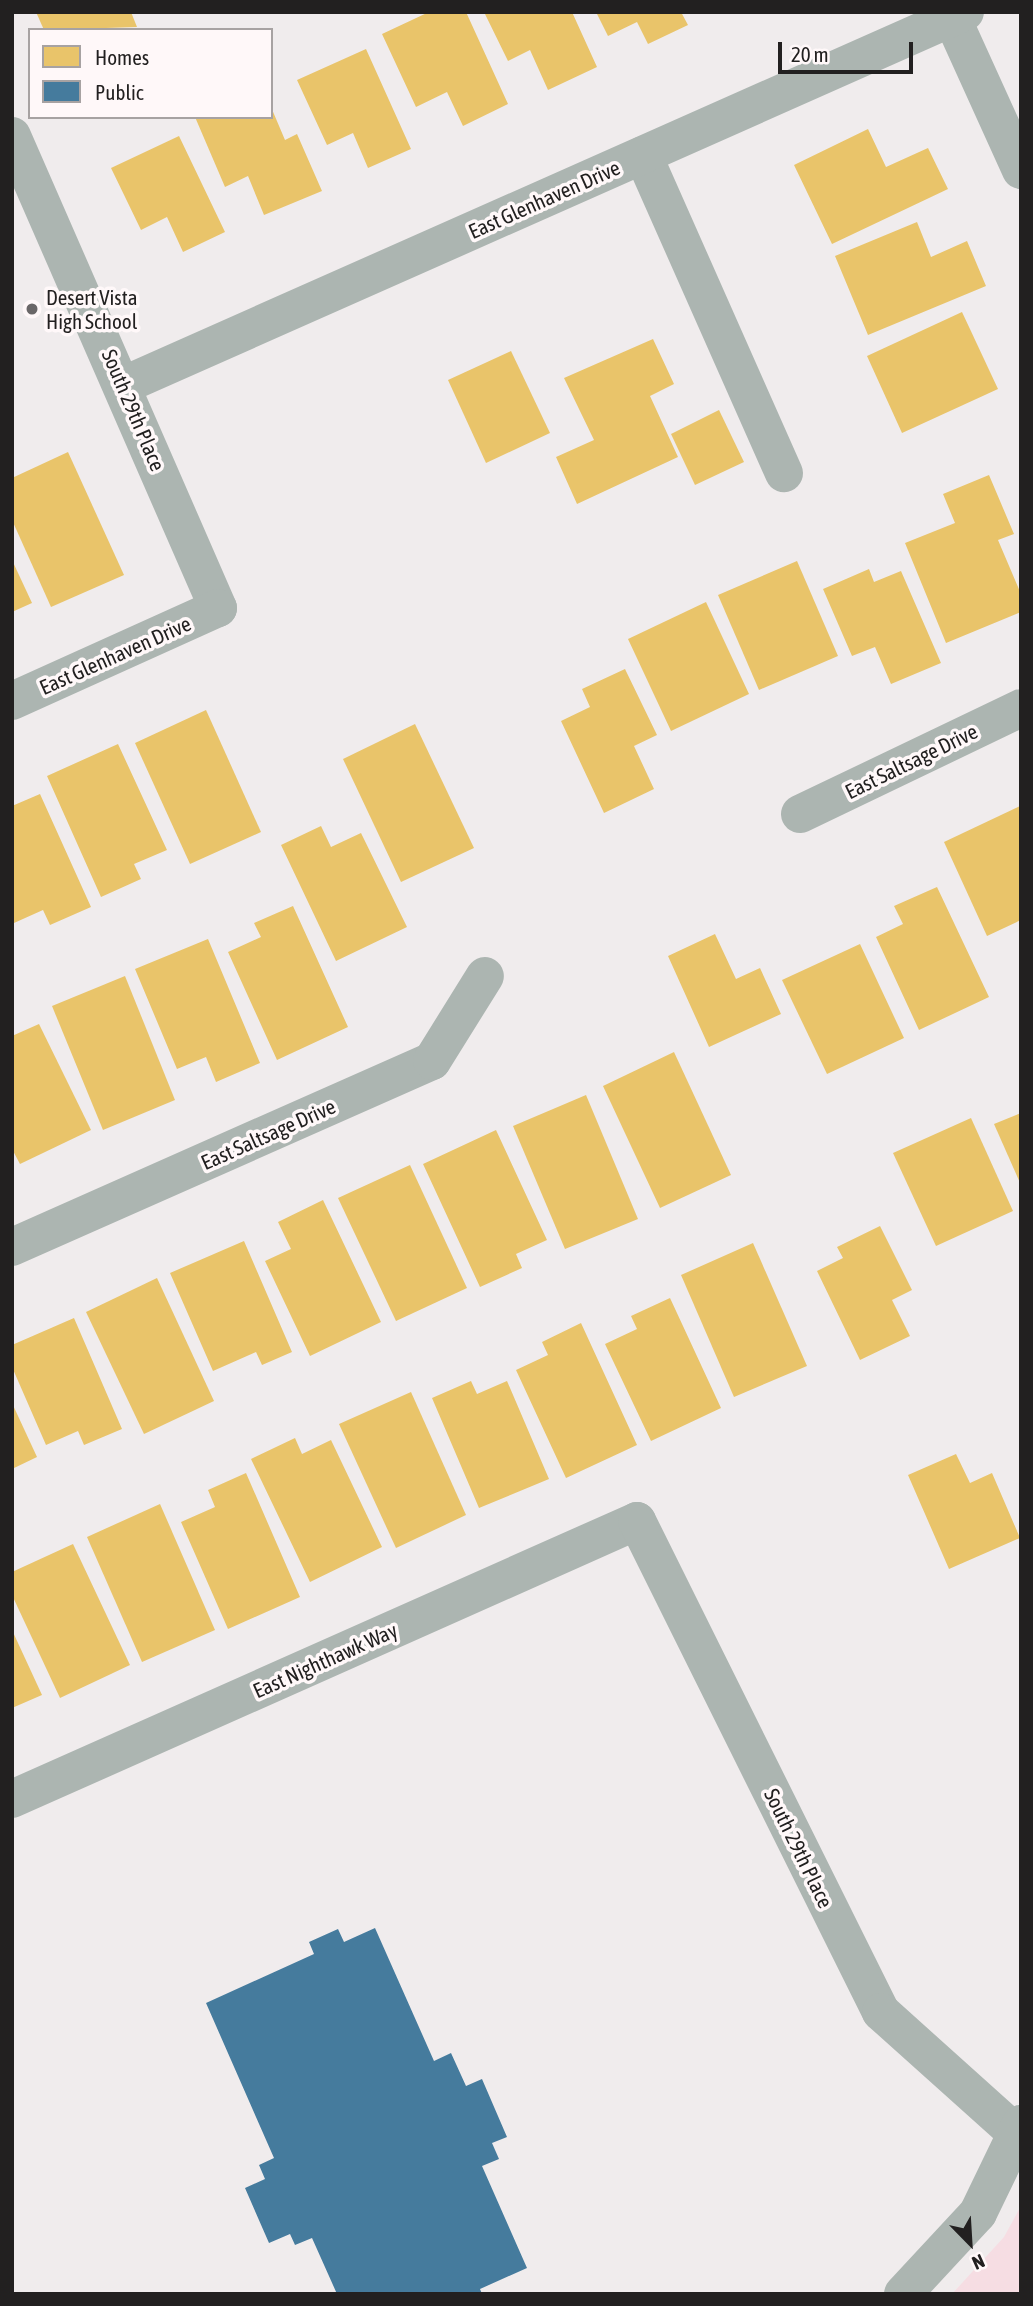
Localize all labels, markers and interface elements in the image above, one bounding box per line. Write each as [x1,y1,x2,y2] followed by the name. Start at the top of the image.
[28,28,273,119] legend
[781,28,916,72] scale bar
[791,42,829,66] text: 20 m
[95,45,149,69] text: Homes
[95,80,144,104] text: Public
[464,154,624,244] street label: East Glenhaven Drive
[46,284,137,334] place label: Desert Vista High School
[24,301,40,317] marker: Desert Vista High School
[97,345,171,475] street label: South 29th Place
[35,610,195,700] street label: East Glenhaven Drive
[841,718,981,804] street label: East Saltsage Drive
[197,1093,339,1175] street label: East Saltsage Drive
[249,1617,401,1703] street label: East Nighthawk Way
[759,1784,839,1912] street label: South 29th Place
[935,2208,1005,2278] north arrow
[969,2250,988,2275] text: N

